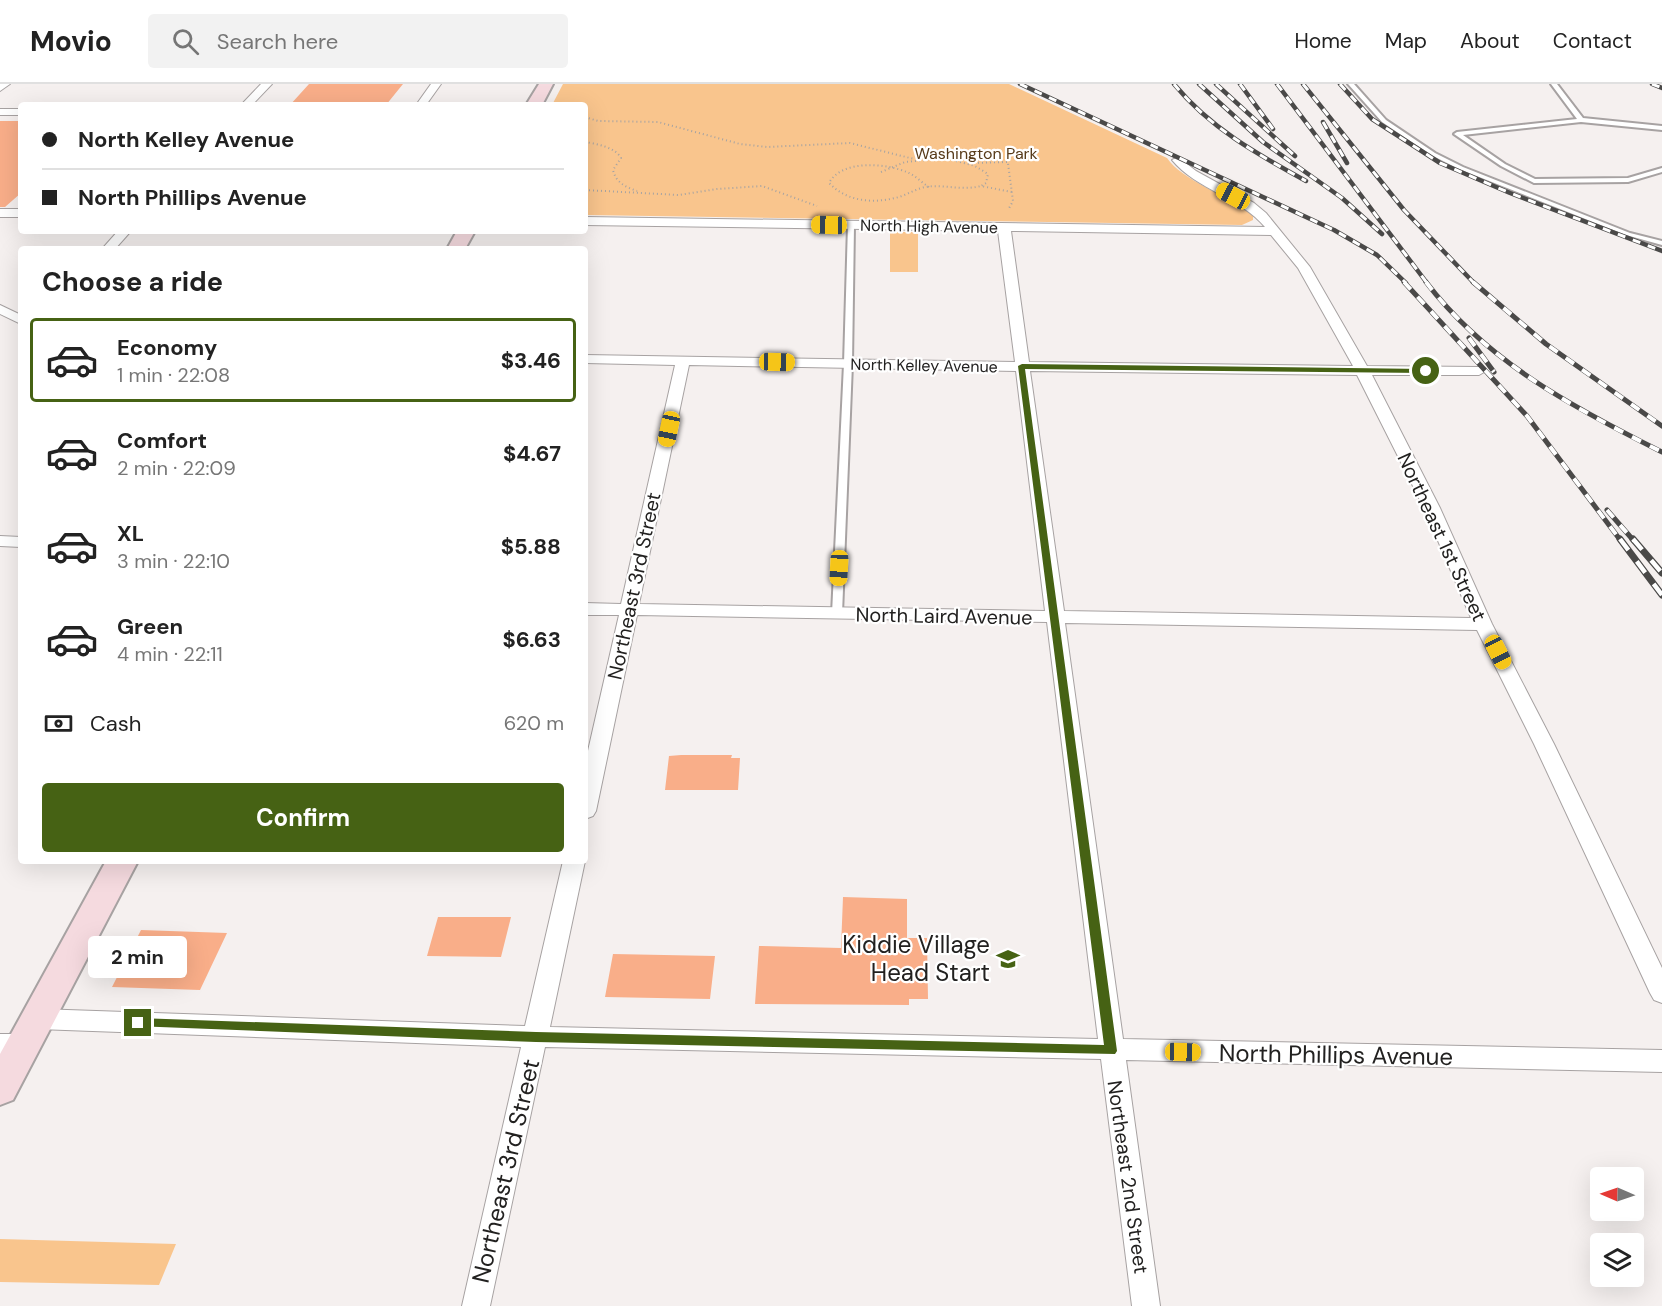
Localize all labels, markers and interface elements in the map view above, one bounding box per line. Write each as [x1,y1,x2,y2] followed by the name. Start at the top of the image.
[148,14,568,68] search box
[30,23,112,60] text: Movio
[169,25,202,58] icon: search
[217,27,338,56] text: Search here
[1294,27,1352,55] text: Home
[1385,27,1427,55] text: Map
[1460,27,1520,55] text: About
[1553,27,1632,55] text: Contact
[78,125,294,154] text: North Kelley Avenue
[914,143,1038,164] park label: Washington Park
[1213,180,1253,212] car
[78,183,307,212] text: North Phillips Avenue
[860,215,998,238] street label: North High Avenue
[811,216,847,234] car
[42,264,223,299] text: Choose a ride
[45,333,99,387] icon: car
[117,333,217,362] text: Economy
[501,346,561,375] text: $3.46
[759,353,795,371] car
[850,354,998,377] street label: North Kelley Avenue
[1412,357,1439,384] route start
[117,362,230,388] text: 1 min · 22:08
[656,410,682,448] car
[45,426,99,480] icon: car
[117,426,207,455] text: Comfort
[503,439,561,468] text: $4.67
[1392,449,1493,626] street label: Northeast 1st Street
[117,455,236,481] text: 2 min · 22:09
[601,490,667,682] street label: Northeast 3rd Street
[45,519,99,573] icon: car
[117,519,144,548] text: XL
[501,532,561,561] text: $5.88
[117,548,230,574] text: 3 min · 22:10
[829,550,849,586] car
[855,601,1033,631] street label: North Laird Avenue
[45,612,99,666] icon: car
[117,612,183,641] text: Green
[502,625,561,654] text: $6.63
[1482,632,1514,672] car
[117,641,223,667] text: 4 min · 22:11
[42,707,75,740] icon: cash
[90,709,141,738] text: Cash
[504,710,564,736] text: 620 m
[42,783,564,852] button: Confirm
[842,929,990,988] place label: Kiddie Village Head Start
[88,936,188,978] callout: 2 min
[111,944,164,970] text: 2 min
[995,946,1021,972] school or university icon: Kiddie Village Head Start
[124,1009,151,1036] route end
[1219,1037,1453,1072] street label: North Phillips Avenue
[1165,1043,1201,1061] car
[465,1056,546,1286] street label: Northeast 3rd Street
[1102,1079,1154,1275] street label: Northeast 2nd Street
[1590,1167,1644,1221] north arrow
[1590,1167,1644,1287] map controls
[1590,1233,1644,1287] button: layers

